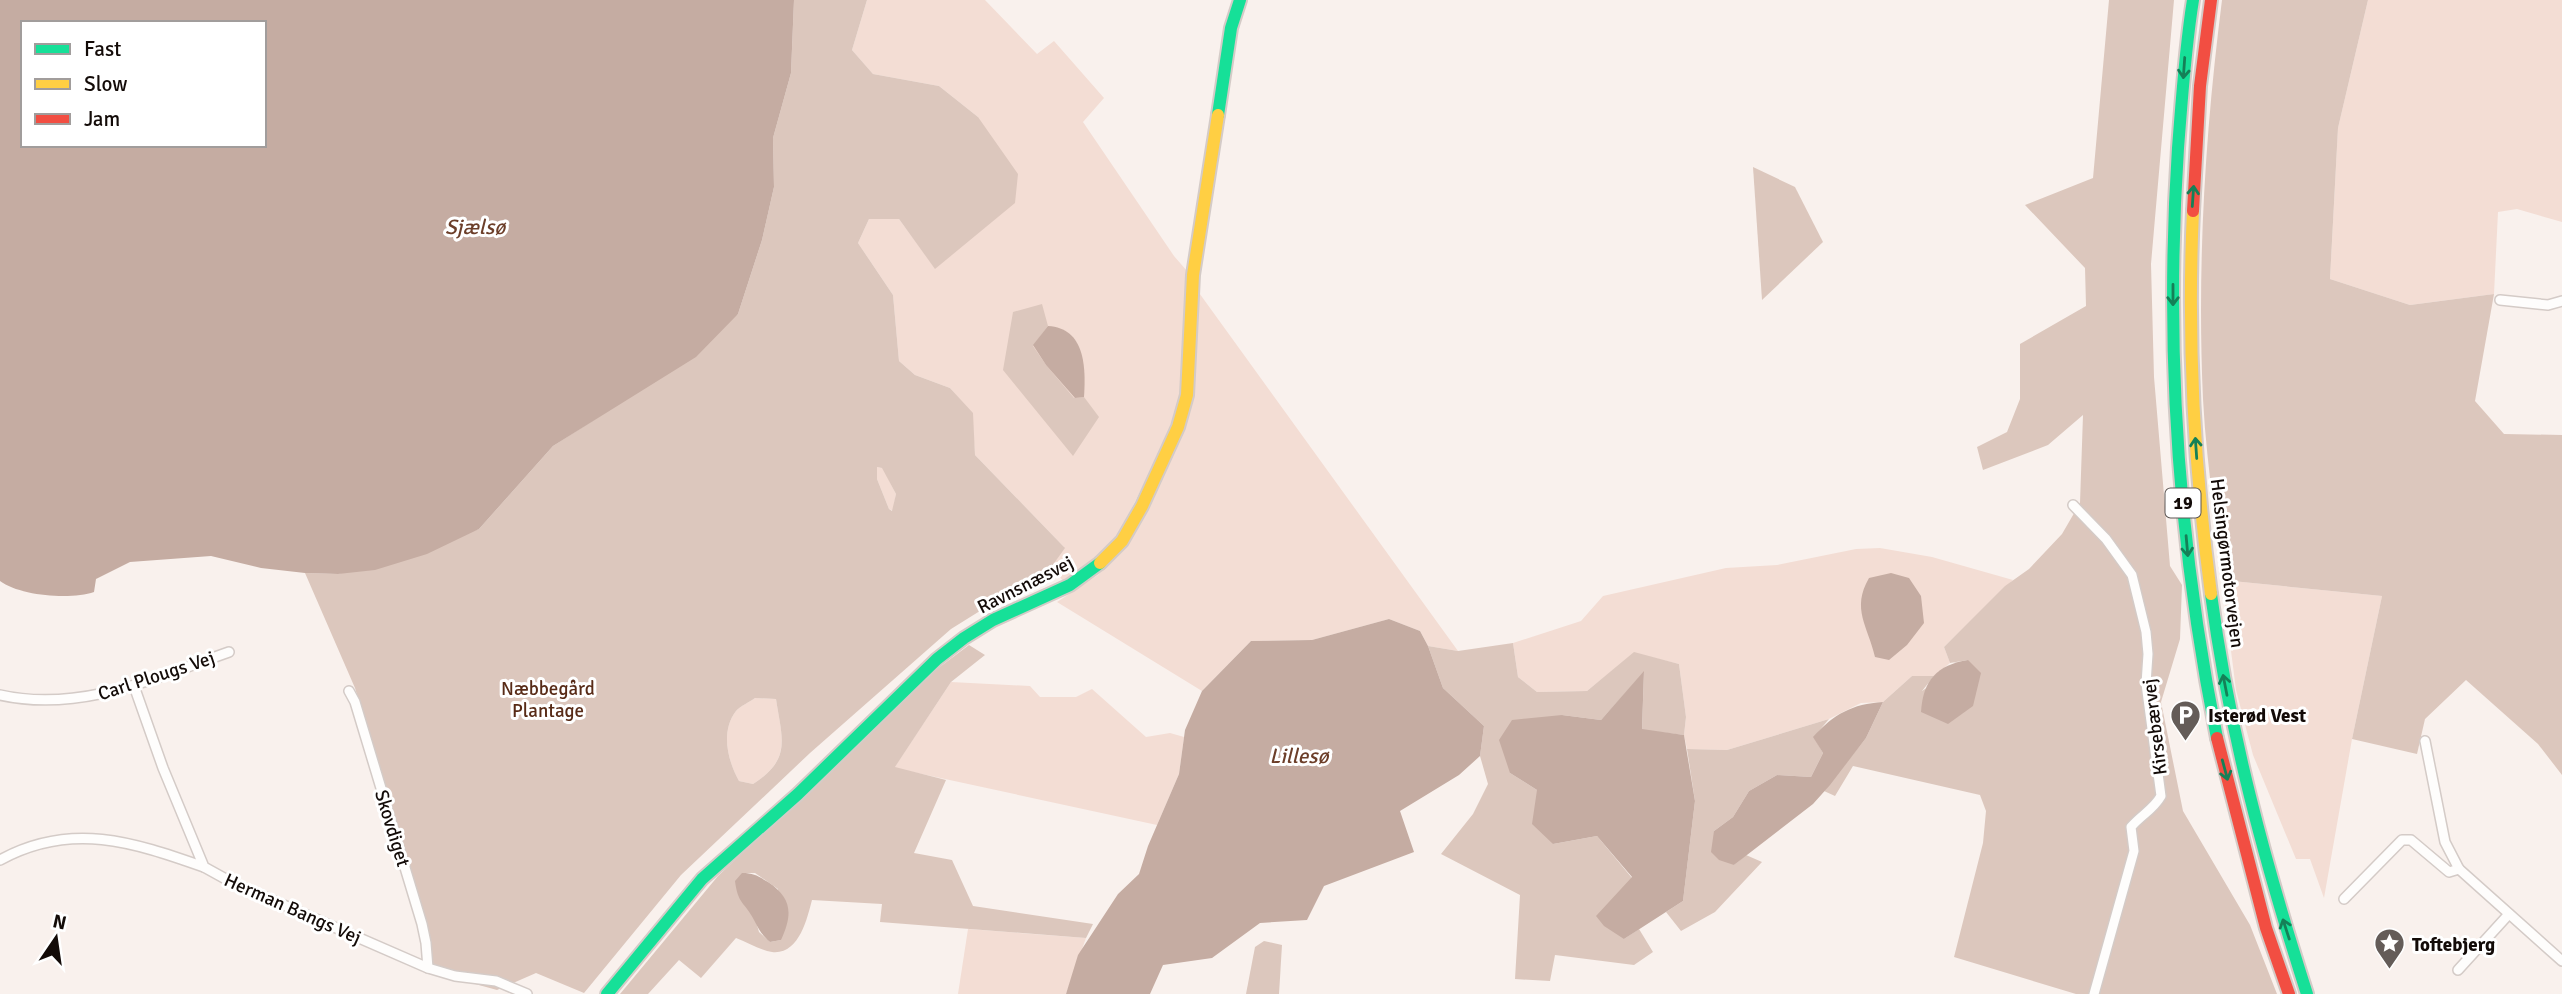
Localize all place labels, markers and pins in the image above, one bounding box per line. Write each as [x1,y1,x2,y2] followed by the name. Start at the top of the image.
[2168,698,2202,742] parking icon: Isterød Vest
[2208,704,2306,728] place label: Isterød Vest
[2372,927,2406,971] place icon: Toftebjerg
[2412,933,2495,957] place label: Toftebjerg

